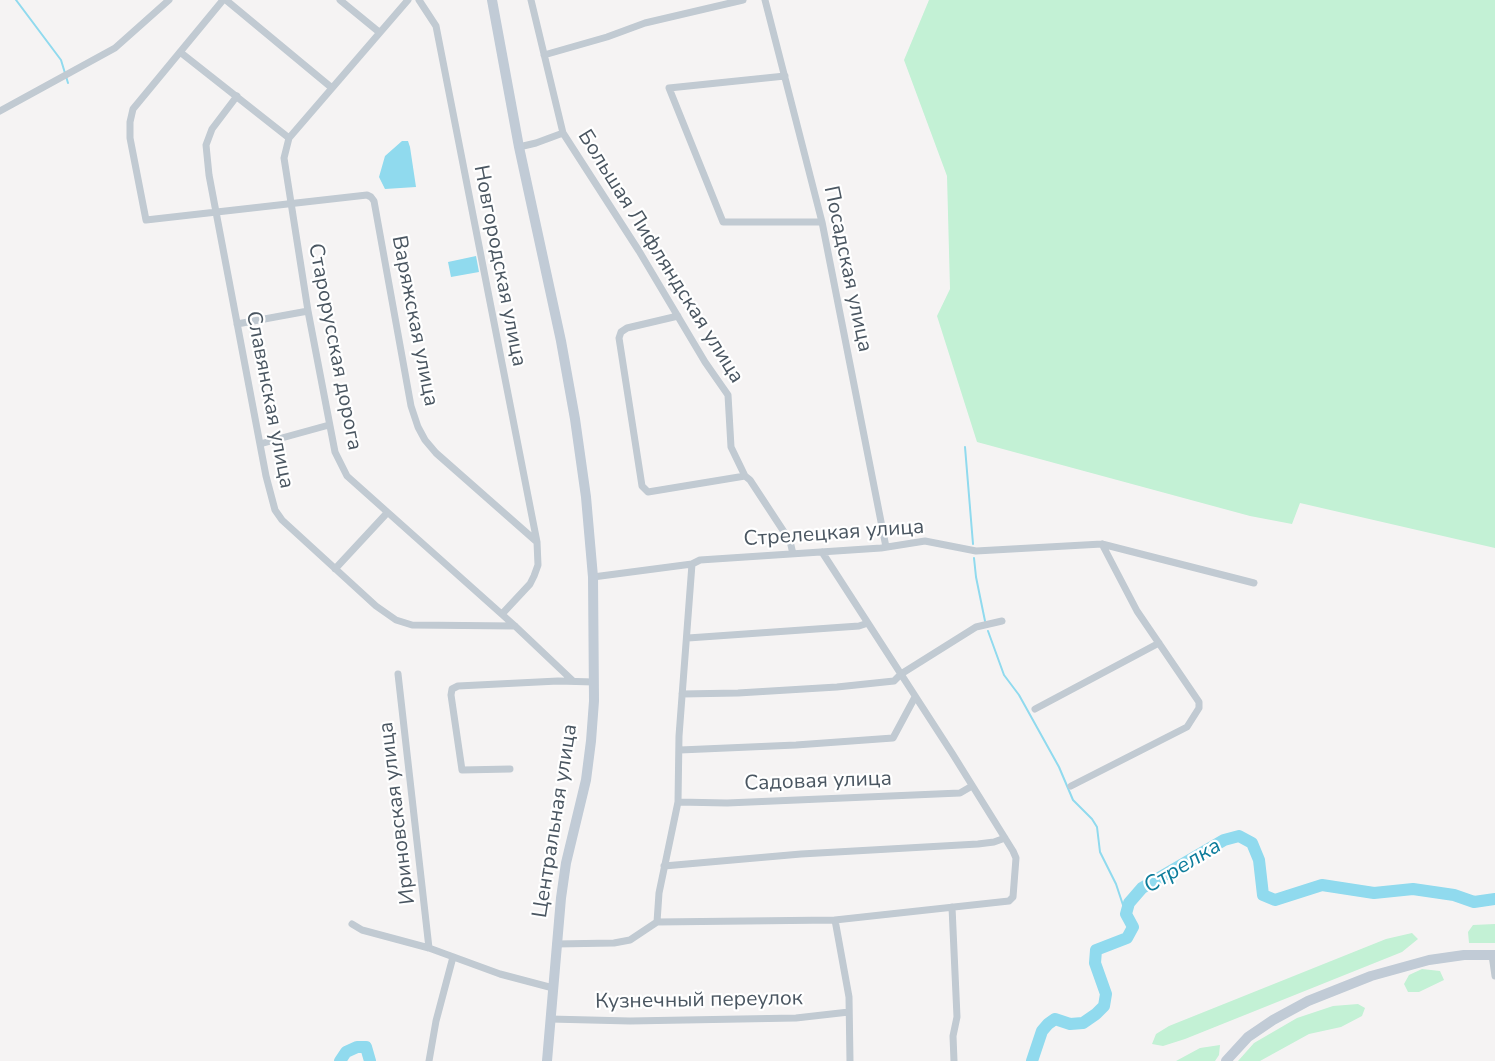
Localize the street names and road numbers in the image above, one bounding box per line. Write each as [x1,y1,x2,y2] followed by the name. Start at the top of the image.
[571,126,749,388] street label: Большая Лифляндская улица
[467,163,531,369] street label: Новгородская улица
[817,184,877,354] street label: Посадская улица
[385,234,443,408] street label: Варяжская улица
[302,241,366,453] street label: Старорусская дорога
[239,309,299,491] street label: Славянская улица
[743,515,925,553] street label: Стрелецкая улица
[374,720,422,906] street label: Ириновская улица
[528,722,584,920] street label: Центральная улица
[744,767,892,797] street label: Садовая улица
[595,987,803,1015] street label: Кузнечный переулок

